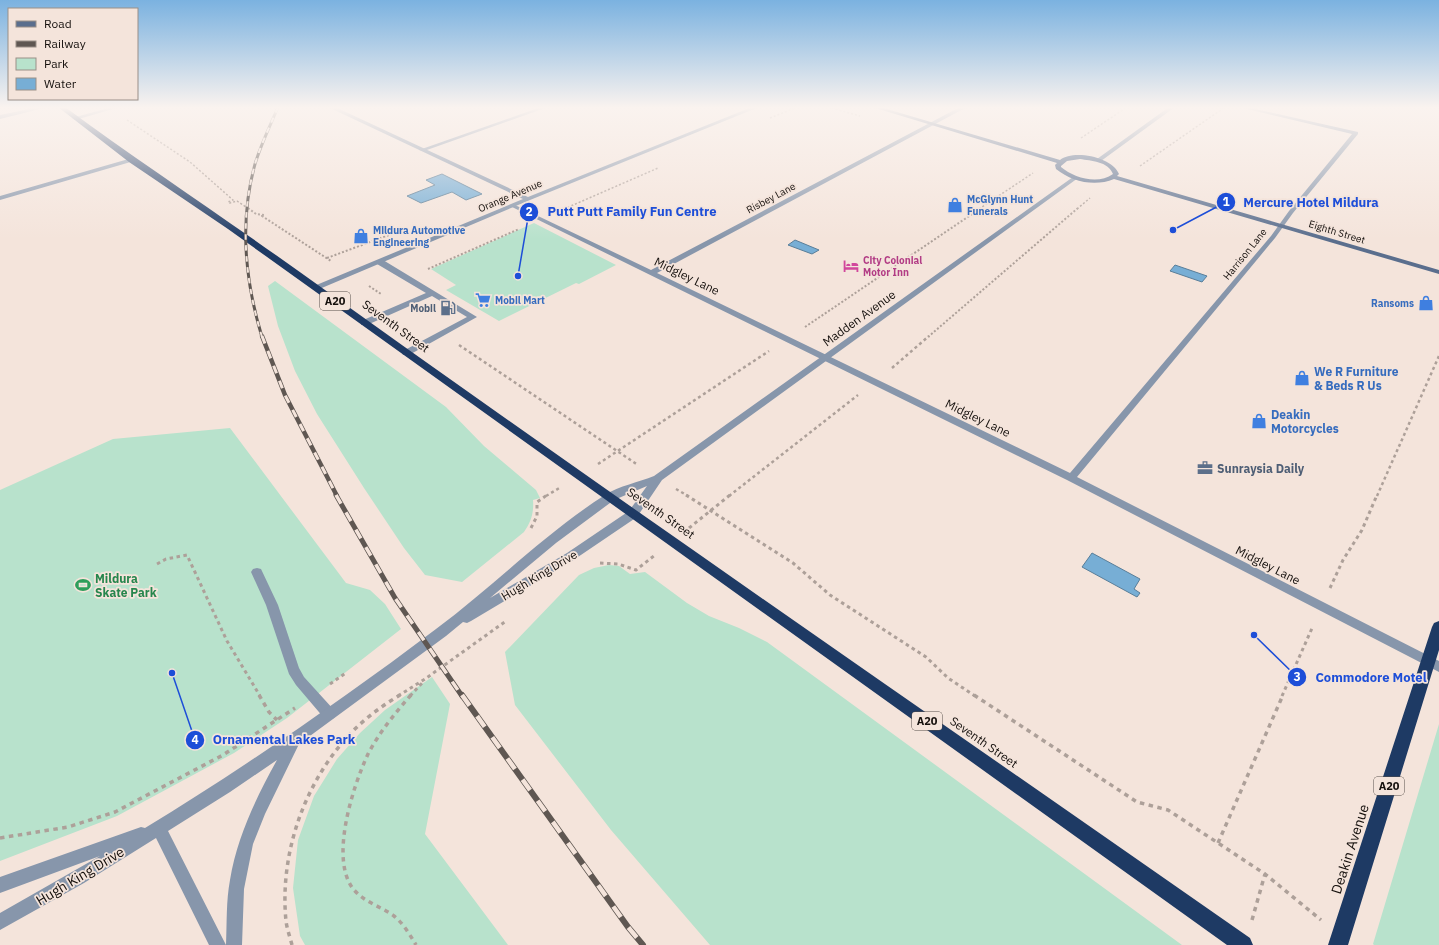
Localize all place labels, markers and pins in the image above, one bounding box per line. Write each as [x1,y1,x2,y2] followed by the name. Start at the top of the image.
[1216,190,1387,215] callout: Mercure Hotel Mildura
[967,193,1033,218] place label: McGlynn Hunt Funerals
[946,196,964,214] shop icon: McGlynn Hunt Funerals
[519,199,724,224] callout: Putt Putt Family Fun Centre
[373,224,466,249] place label: Mildura Automotive Engineering
[352,227,370,245] shop icon: Mildura Automotive Engineering
[863,254,922,279] place label: City Colonial Motor Inn
[842,257,860,275] hotel icon: City Colonial Motor Inn
[474,291,492,309] supermarket icon: Mobil Mart
[495,294,545,307] place label: Mobil Mart
[1417,294,1435,312] shop icon: Ransoms
[1371,297,1414,310] place label: Ransoms
[439,299,457,317] fuel station icon: Mobil
[410,302,436,315] place label: Mobil
[1314,364,1399,393] place label: We R Furniture & Beds R Us
[1293,369,1311,387] shop icon: We R Furniture & Beds R Us
[1271,407,1339,436] place label: Deakin Motorcycles
[1250,412,1268,430] shop icon: Deakin Motorcycles
[1196,459,1214,477] office icon: Sunraysia Daily
[1217,461,1305,476] place label: Sunraysia Daily
[95,571,157,600] place label: Mildura Skate Park
[74,576,92,594] sports icon: Mildura Skate Park
[1287,664,1434,689] callout: Commodore Motel
[185,727,364,752] callout: Ornamental Lakes Park

